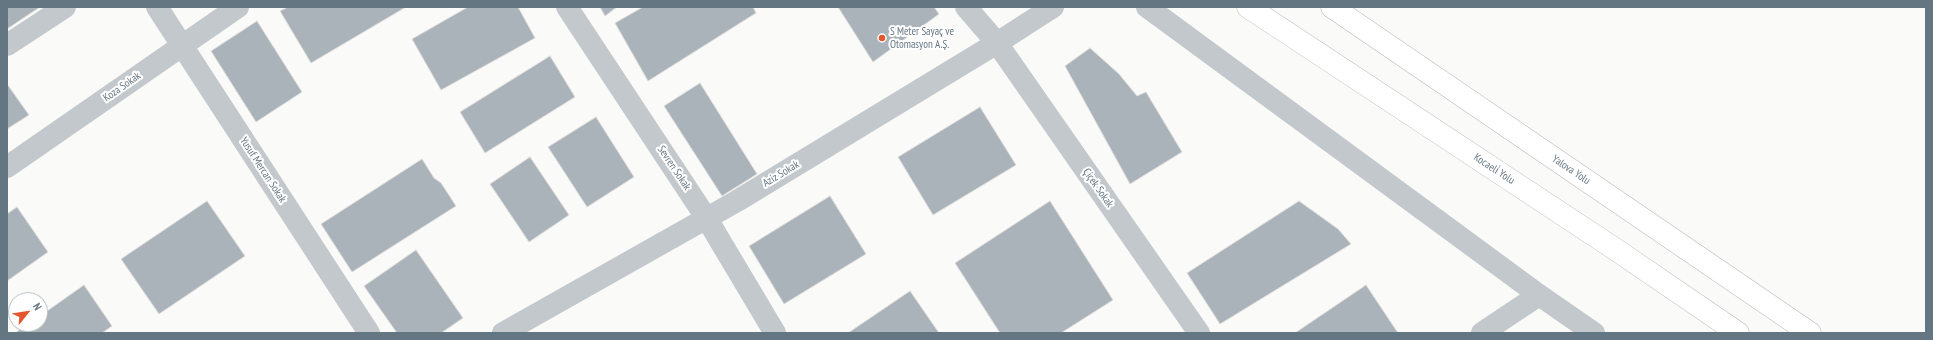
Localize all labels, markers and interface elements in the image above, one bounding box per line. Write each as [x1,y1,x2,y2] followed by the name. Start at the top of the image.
[890,25,954,51] place label: S Meter Sayaç ve Otomasyon A.Ş.
[877,33,887,43] marker: S Meter Sayaç ve Otomasyon A.Ş.
[101,69,143,105] street label: Koza Sokak
[237,135,289,205] street label: Yusuf Mercan Sokak
[654,143,694,193] street label: Sevren Sokak
[1471,151,1517,187] street label: Kocaeli̇ Yolu
[1549,152,1593,188] street label: Yalova Yolu
[760,158,802,190] street label: Aziz Sokak
[1080,166,1116,210] street label: Çiçek Sokak
[8,292,48,332] north arrow
[30,300,45,313] text: N

